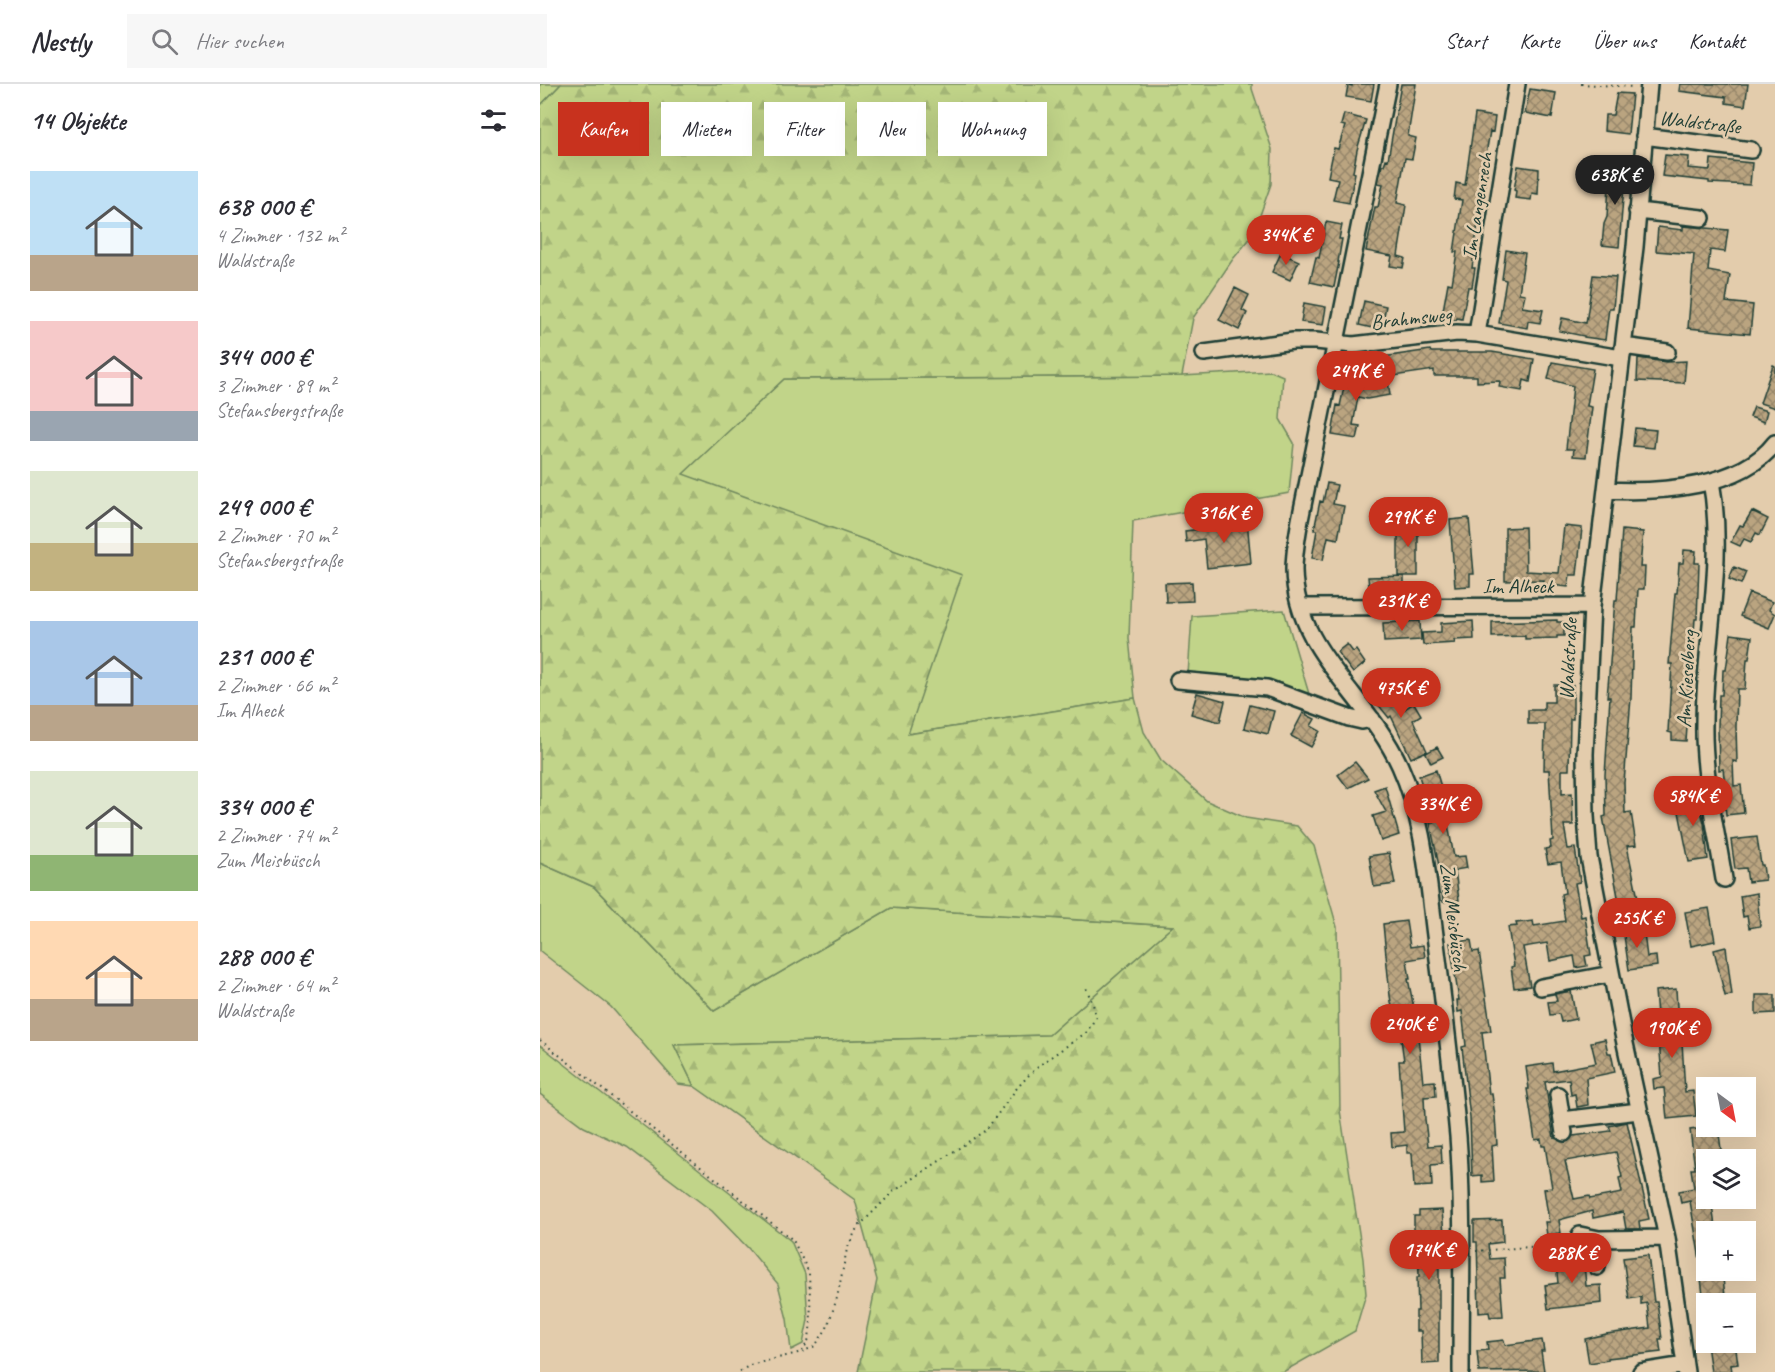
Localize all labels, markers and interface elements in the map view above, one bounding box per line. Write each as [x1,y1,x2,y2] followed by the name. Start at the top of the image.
[127,14,547,68] search box
[30,24,91,59] text: Nestly
[148,25,181,58] icon: search
[196,27,284,55] text: Hier suchen
[1445,28,1486,54] text: Start
[1519,28,1560,54] text: Karte
[1593,28,1656,54] text: Über uns
[1689,28,1745,54] text: Kontakt
[558,102,649,156] chip: Kaufen
[661,102,752,156] chip: Mieten
[764,102,845,156] chip: Filter
[857,102,926,156] chip: Neu
[938,102,1047,156] chip: Wohnung
[30,104,126,137] text: 14 Objekte
[477,104,510,137] icon: filters
[1658,104,1744,140] street label: Waldstraße
[1456,149,1499,262] street label: Im Langenrech
[1566,155,1664,206] pin: 638K €
[1589,162,1641,187] text: 638K €
[216,190,311,223] text: 638 000 €
[78,195,150,267] icon: home
[1237,215,1335,266] pin: 344K €
[1261,222,1312,247] text: 344K €
[216,223,344,248] text: 4 Zimmer · 132 m²
[216,248,294,273] text: Waldstraße
[1369,301,1454,335] street label: Brahmsweg
[216,340,310,373] text: 344 000 €
[78,345,150,417] icon: home
[1307,351,1405,402] pin: 249K €
[1331,358,1381,383] text: 249K €
[216,373,335,398] text: 3 Zimmer · 89 m²
[216,398,342,423] text: Stefansbergstraße
[216,490,310,523] text: 249 000 €
[1175,493,1273,544] pin: 316K €
[78,495,150,567] icon: home
[1359,497,1457,548] pin: 299K €
[1198,500,1250,525] text: 316K €
[1383,504,1433,529] text: 299K €
[216,523,335,548] text: 2 Zimmer · 70 m²
[216,548,342,573] text: Stefansbergstraße
[1483,573,1555,599] street label: Im Alheck
[1353,581,1451,632] pin: 231K €
[1377,588,1428,613] text: 231K €
[1553,616,1583,700] street label: Waldstraße
[1670,628,1702,728] street label: Am Kieselberg
[216,640,310,673] text: 231 000 €
[78,645,150,717] icon: home
[1352,668,1450,719] pin: 475K €
[216,673,335,698] text: 2 Zimmer · 66 m²
[1376,675,1426,700] text: 475K €
[216,698,283,723] text: Im Alheck
[1644,776,1742,827] pin: 584K €
[1668,783,1718,808] text: 584K €
[1394,784,1492,835] pin: 334K €
[216,790,310,823] text: 334 000 €
[1418,791,1469,816] text: 334K €
[78,795,150,867] icon: home
[216,823,335,848] text: 2 Zimmer · 74 m²
[216,848,320,873] text: Zum Meisbüsch
[1434,861,1474,973] street label: Zum Meisbüsch
[1588,898,1686,949] pin: 255K €
[1612,905,1662,930] text: 255K €
[216,940,310,973] text: 288 000 €
[78,945,150,1017] icon: home
[216,973,335,998] text: 2 Zimmer · 64 m²
[216,998,294,1023] text: Waldstraße
[1361,1004,1459,1055] pin: 240K €
[1623,1008,1721,1059] pin: 190K €
[1385,1011,1436,1036] text: 240K €
[1647,1015,1697,1040] text: 190K €
[1696,1077,1756,1137] north arrow
[1696,1077,1756,1353] map controls
[1696,1149,1756,1209] button: layers
[1696,1221,1756,1281] button: +
[1380,1230,1478,1281] pin: 174K €
[1523,1233,1621,1284] pin: 288K €
[1404,1237,1454,1262] text: 174K €
[1547,1240,1598,1265] text: 288K €
[1696,1293,1756,1353] button: −

